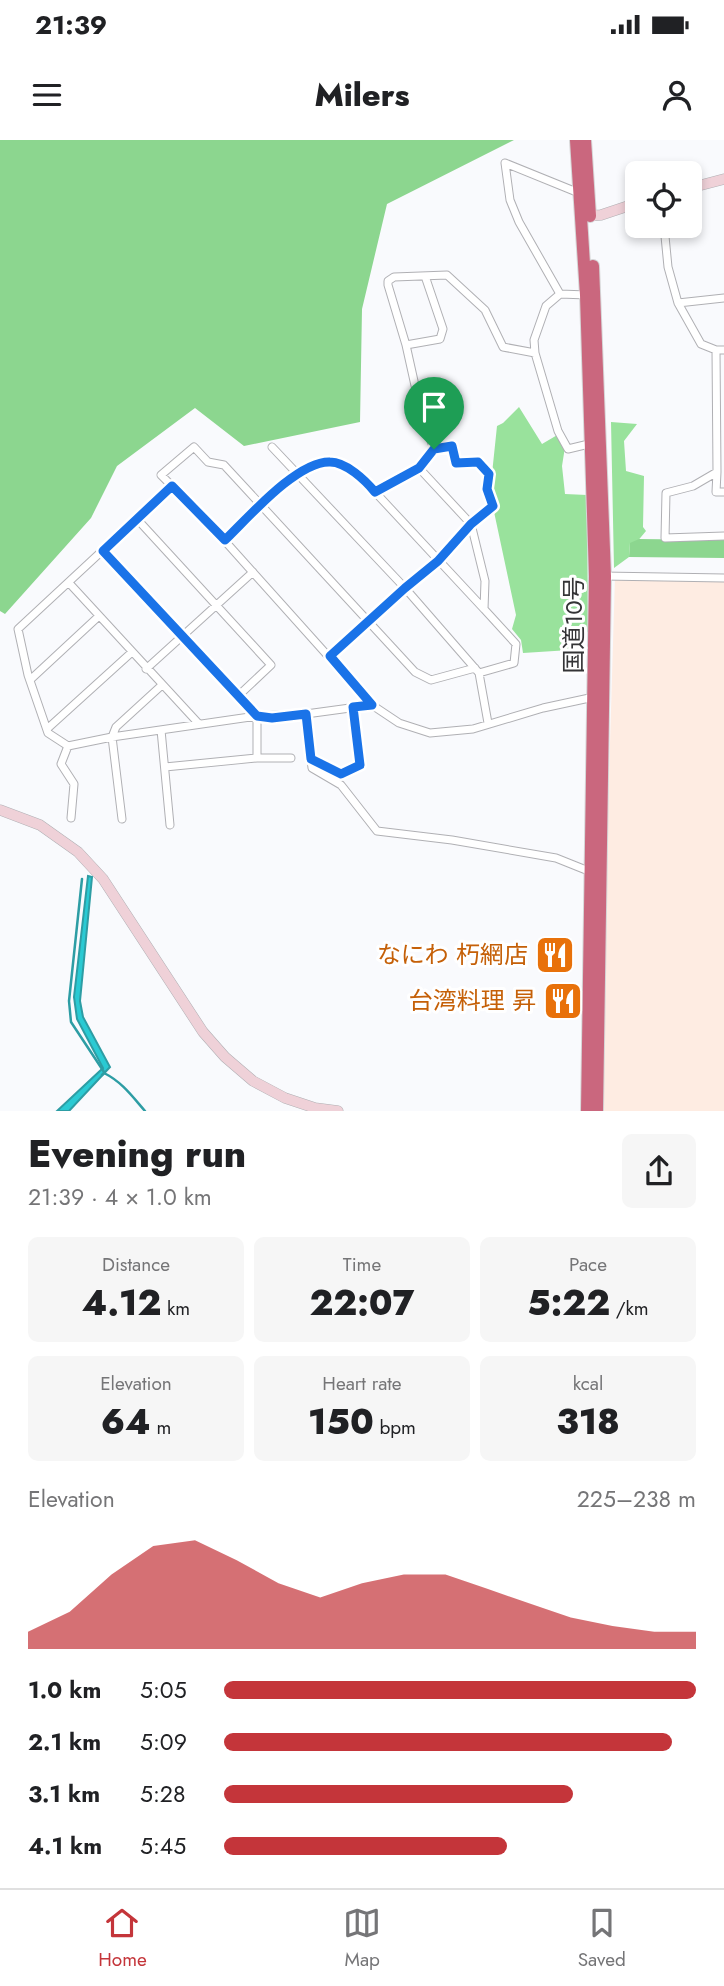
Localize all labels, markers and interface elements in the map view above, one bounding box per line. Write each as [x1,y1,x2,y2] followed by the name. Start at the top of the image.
[35,6,107,44] text: 21:39
[314,72,410,118] text: Milers
[28,76,66,114] icon: menu
[658,76,696,114] icon: person
[625,161,702,238] map controls
[625,161,702,238] button: locate
[404,377,464,449] pin
[415,388,453,426] icon: arrive
[556,576,591,674] street label: 国道10号
[534,934,576,976] restaurant icon: なにわ 朽網店
[377,937,528,972] place label: なにわ 朽網店
[542,980,584,1022] restaurant icon: 台湾料理 昇
[409,983,536,1018] place label: 台湾料理 昇
[28,1126,246,1181] text: Evening run
[622,1134,696,1208] button: share
[28,1180,212,1214] text: 21:39 · 4 × 1.0 km
[102,1251,170,1278] text: Distance
[343,1251,381,1278] text: Time
[569,1251,607,1278] text: Pace
[82,1278,161,1328] text: 4.12
[309,1278,415,1328] text: 22:07
[527,1278,610,1328] text: 5:22
[161,1295,190,1322] text: km
[610,1295,649,1322] text: /km
[100,1370,172,1397] text: Elevation
[322,1370,402,1397] text: Heart rate
[573,1370,603,1397] text: kcal
[101,1397,151,1447] text: 64
[308,1397,374,1447] text: 150
[556,1397,620,1447] text: 318
[151,1414,171,1441] text: m
[374,1414,416,1441] text: bpm
[28,1482,115,1516] text: Elevation
[577,1482,696,1516] text: 225–238 m
[28,1673,101,1707] text: 1.0 km
[140,1673,187,1707] text: 5:05
[28,1725,101,1759] text: 2.1 km
[140,1725,187,1759] text: 5:09
[28,1777,100,1811] text: 3.1 km
[140,1777,186,1811] text: 5:28
[28,1829,102,1863] text: 4.1 km
[140,1829,186,1863] text: 5:45
[98,1904,147,1973] tab: Home
[343,1904,381,1973] tab: Map
[578,1904,626,1973] tab: Saved

